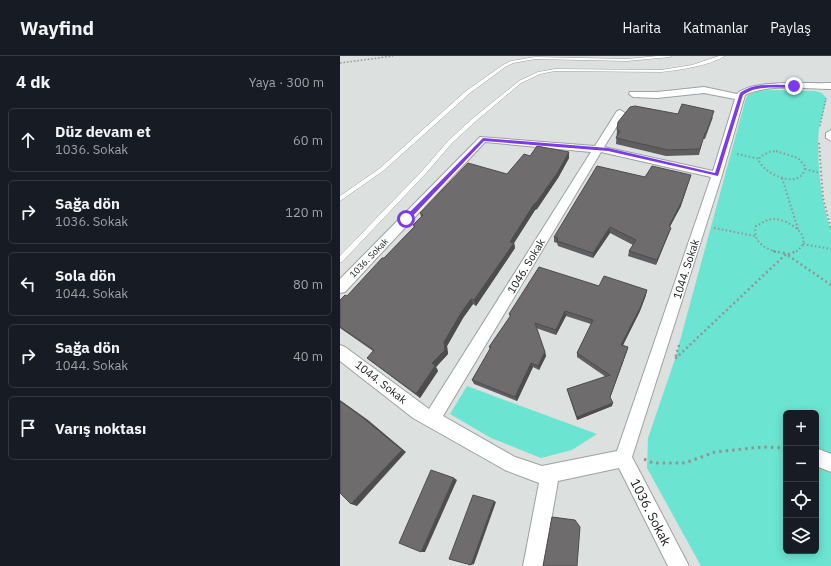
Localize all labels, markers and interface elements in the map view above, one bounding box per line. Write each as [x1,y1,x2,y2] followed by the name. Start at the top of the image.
[20,16,94,40] text: Wayfind
[623,19,661,37] text: Harita
[683,19,748,37] text: Katmanlar
[770,19,811,37] text: Paylaş
[16,71,50,93] text: 4 dk
[249,74,324,91] text: Yaya · 300 m
[785,77,803,95] route end
[55,122,151,141] text: Düz devam et
[17,129,39,151] icon: ahead
[293,132,323,149] text: 60 m
[55,141,128,158] text: 1036. Sokak
[55,194,120,213] text: Sağa dön
[17,201,39,223] icon: right
[285,204,323,221] text: 120 m
[397,210,415,228] route start
[55,213,128,230] text: 1036. Sokak
[347,235,390,280] street label: 1036. Sokak
[504,236,548,296] street label: 1046. Sokak
[670,237,702,301] street label: 1044. Sokak
[55,266,116,285] text: Sola dön
[17,273,39,295] icon: left
[293,276,323,293] text: 80 m
[55,285,128,302] text: 1044. Sokak
[55,338,120,357] text: Sağa dön
[17,345,39,367] icon: right
[293,348,323,365] text: 40 m
[55,357,128,374] text: 1044. Sokak
[352,357,410,407] street label: 1044. Sokak
[783,410,819,554] map controls
[783,410,819,446] button: +
[17,417,39,439] icon: arrive
[55,419,146,438] text: Varış noktası
[783,446,819,482] button: −
[626,476,675,549] street label: 1036. Sokak
[783,482,819,518] button: locate
[783,518,819,554] button: layers

